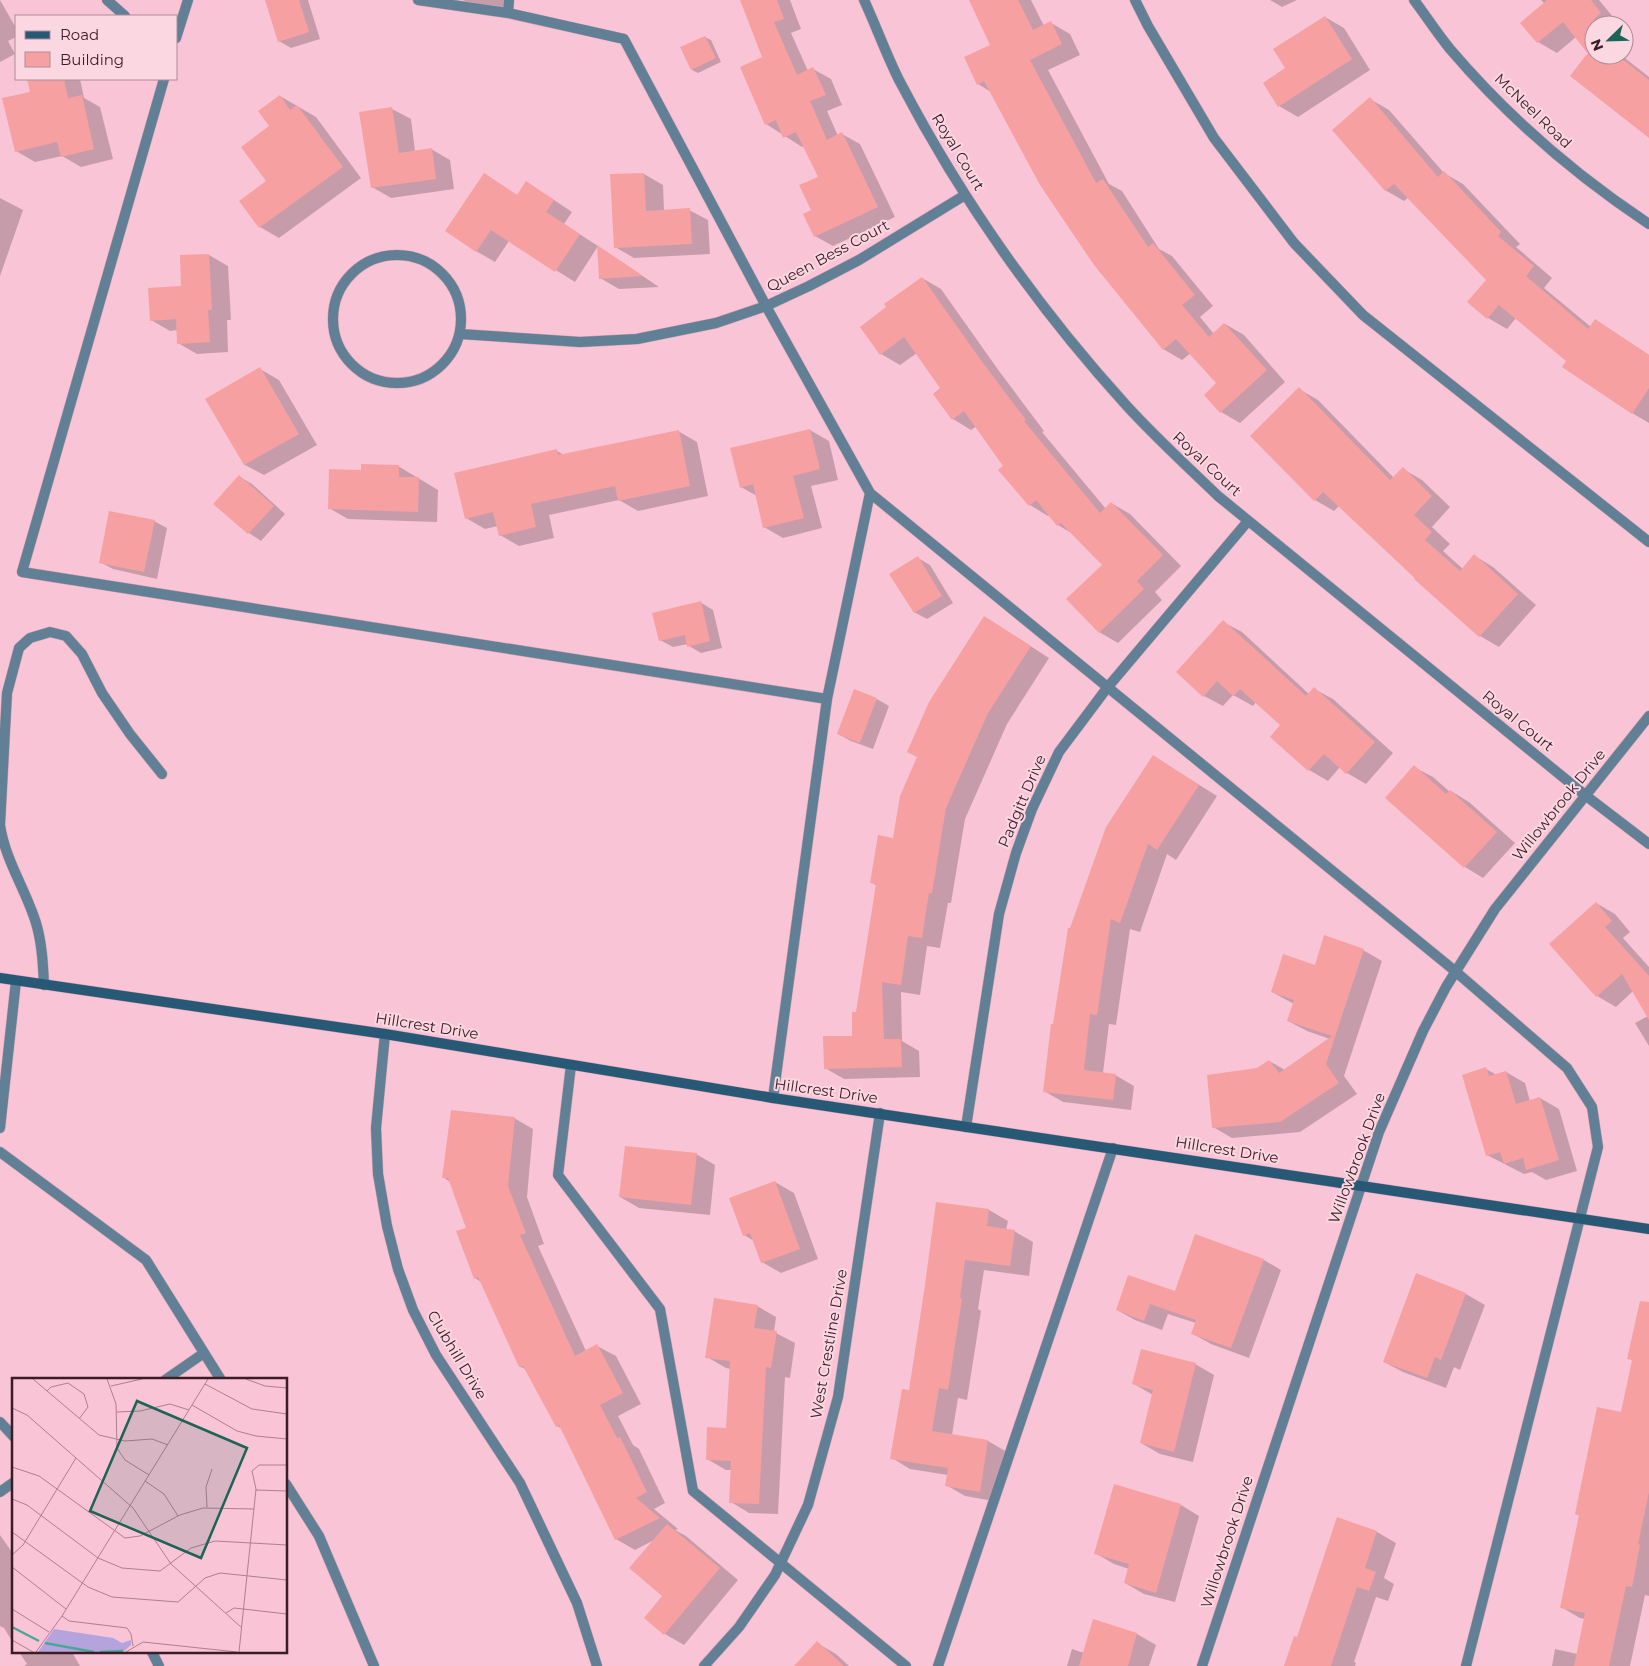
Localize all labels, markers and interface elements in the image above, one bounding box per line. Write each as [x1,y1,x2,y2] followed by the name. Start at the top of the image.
[15,15,178,80] legend
[1584,15,1634,65] north arrow
[60,25,99,44] text: Road
[1587,36,1608,54] text: N
[60,50,124,69] text: Building
[1491,69,1576,152] street label: McNeel Road
[928,110,989,194] street label: Royal Court
[763,215,892,296] street label: Queen Bess Court
[1169,427,1246,500] street label: Royal Court
[1479,686,1558,755] street label: Royal Court
[1508,745,1609,864] street label: Willowbrook Drive
[993,752,1050,850] street label: Padgitt Drive
[374,1008,480,1043] street label: Hillcrest Drive
[773,1074,879,1107] street label: Hillcrest Drive
[1324,1090,1389,1226] street label: Willowbrook Drive
[1174,1132,1280,1167] street label: Hillcrest Drive
[806,1268,851,1420] street label: West Crestline Drive
[423,1307,491,1403] street label: Clubhill Drive
[12,1378,288,1654] inset map
[1196,1473,1257,1610] street label: Willowbrook Drive

